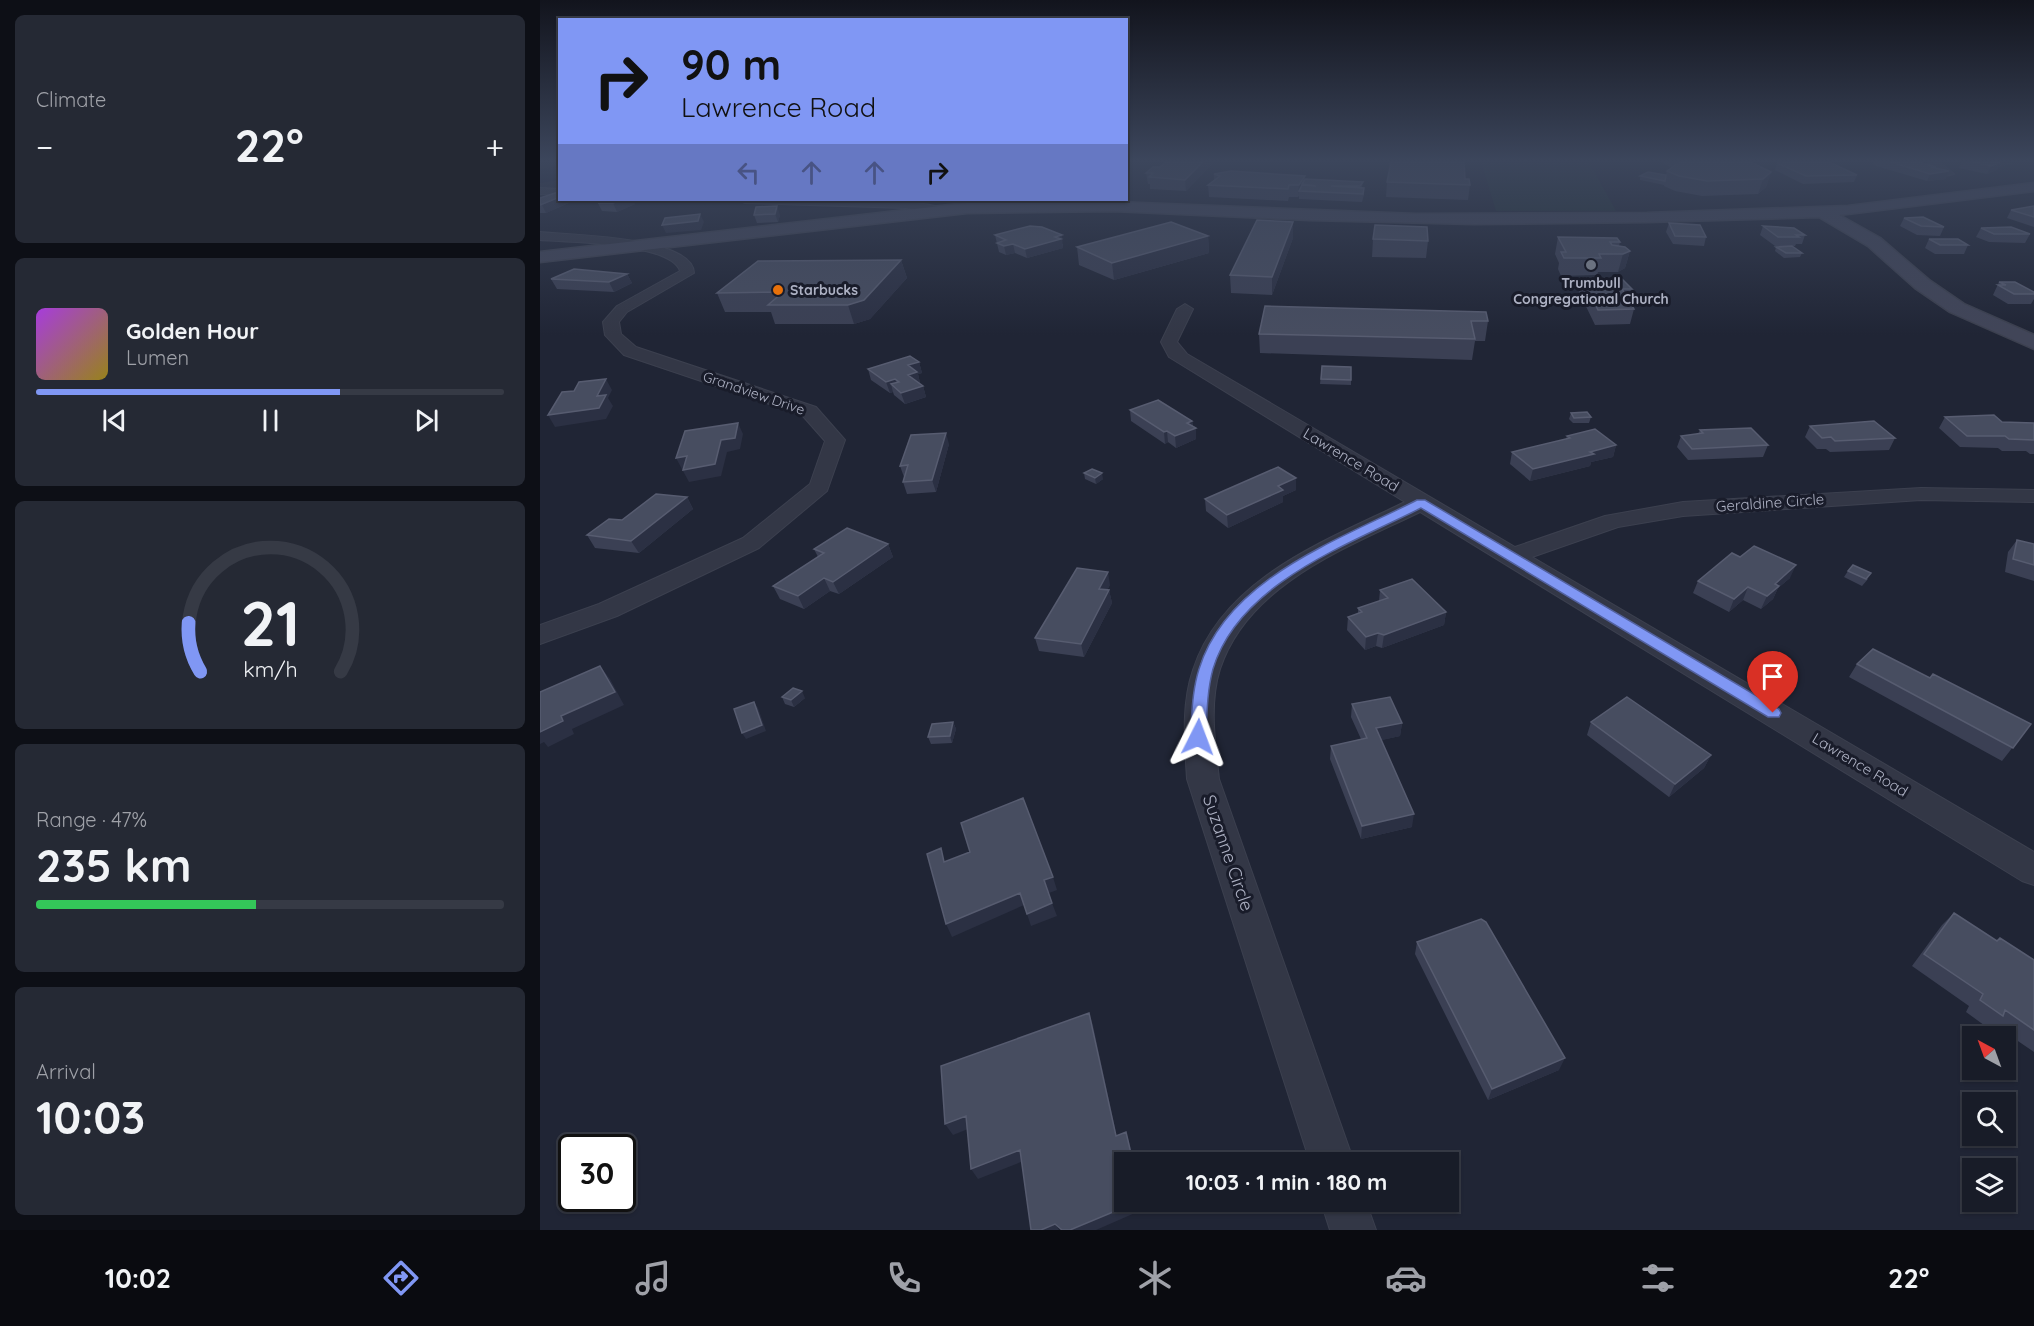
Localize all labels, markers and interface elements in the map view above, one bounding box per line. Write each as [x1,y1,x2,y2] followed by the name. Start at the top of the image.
[681,38,781,91] text: 90 m
[582,42,660,120] icon: right
[36,87,106,112] text: Climate
[681,90,876,124] text: Lawrence Road
[235,117,304,173] text: 22°
[36,126,53,167] text: −
[485,126,504,167] text: +
[732,156,765,189] icon: left
[795,156,828,189] icon: ahead
[858,156,891,189] icon: ahead
[921,156,954,189] icon: right
[1584,258,1598,272] marker: Trumbull Congregational Church
[1513,274,1669,308] place label: Trumbull Congregational Church
[790,281,858,299] place label: Starbucks
[771,283,785,297] marker: Starbucks
[126,317,259,345] text: Golden Hour
[126,345,189,370] text: Lumen
[701,367,807,419] street label: Grandview Drive
[98,404,131,437] icon: previous
[254,404,287,437] icon: pause
[410,404,443,437] icon: next
[1300,424,1403,496] street label: Lawrence Road
[1715,489,1825,516] street label: Geraldine Circle
[240,584,300,662] text: 21
[1747,651,1798,713] pin
[243,656,297,682] text: km/h
[1756,660,1789,693] icon: arrive
[1166,705,1230,769] position arrow
[1809,729,1912,801] street label: Lawrence Road
[1198,792,1259,914] street label: Suzanne Circle
[36,807,147,832] text: Range · 47%
[36,837,191,893] text: 235 km
[1962,1026,2016,1080] north arrow
[1962,1026,2016,1212] map controls
[36,1059,96,1084] text: Arrival
[36,1089,145,1145] text: 10:03
[1962,1092,2016,1146] button: search
[558,1134,636,1212] speed limit sign: 30
[1962,1158,2016,1212] button: layers
[1186,1168,1387,1196] text: 10:03 · 1 min · 180 m
[380,1257,422,1299] icon: directions
[632,1257,674,1299] icon: music
[883,1257,925,1299] icon: phone
[1134,1257,1176,1299] icon: climate
[1385,1257,1427,1299] icon: car
[1637,1257,1679,1299] icon: filters
[105,1261,171,1295] text: 10:02
[1888,1261,1929,1295] text: 22°

